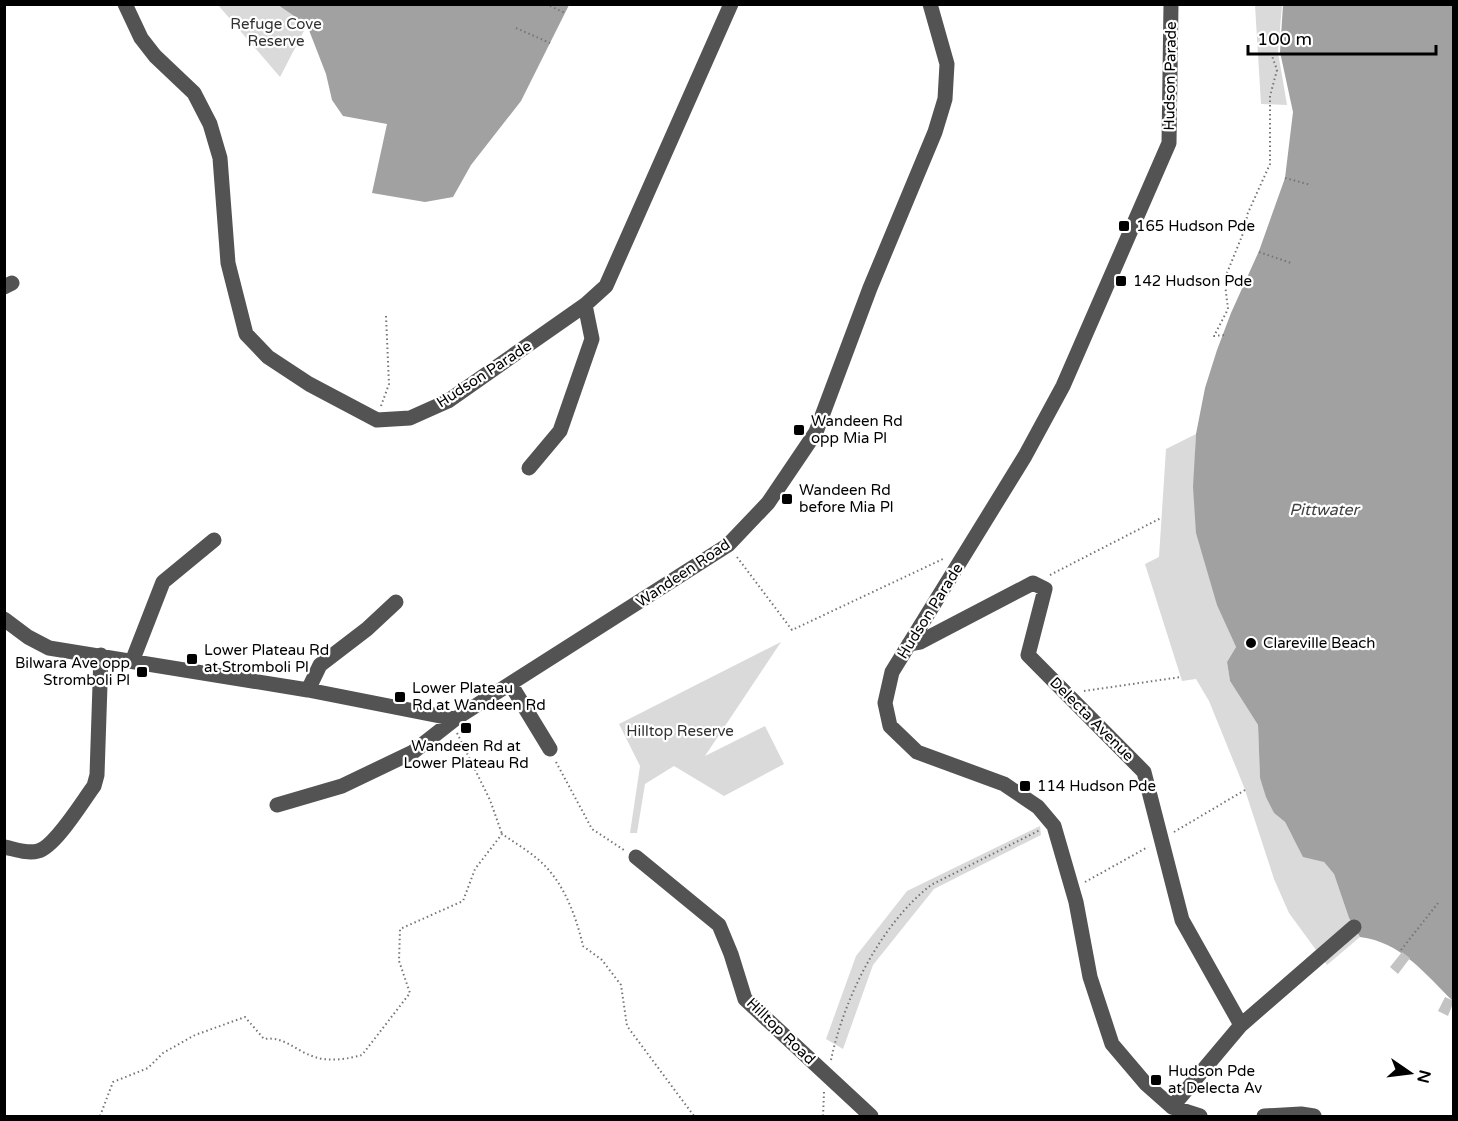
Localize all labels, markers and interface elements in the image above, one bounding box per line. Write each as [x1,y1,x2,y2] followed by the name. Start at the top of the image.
[230,15,322,50] park label: Refuge Cove Reserve
[1248,18,1436,56] scale bar
[1160,21,1180,131] street label: Hudson Parade
[1257,28,1312,50] text: 100 m
[1136,217,1255,235] place label: 165 Hudson Pde
[1117,219,1131,233] marker: 165 Hudson Pde
[1133,272,1252,290] place label: 142 Hudson Pde
[1114,274,1128,288] marker: 142 Hudson Pde
[433,337,535,411] street label: Hudson Parade
[811,412,903,447] place label: Wandeen Rd opp Mia Pl
[792,423,806,437] marker: Wandeen Rd opp Mia Pl
[799,481,893,516] place label: Wandeen Rd before Mia Pl
[780,492,794,506] marker: Wandeen Rd before Mia Pl
[1289,500,1361,520] water label: Pittwater
[633,535,733,611] street label: Wandeen Road
[893,560,967,662] street label: Hudson Parade
[1263,634,1375,652] place label: Clareville Beach
[1244,636,1258,650] marker: Clareville Beach
[204,641,329,676] place label: Lower Plateau Rd at Stromboli Pl
[185,652,199,666] marker: Lower Plateau Rd at Stromboli Pl
[15,654,130,689] place label: Bilwara Ave opp Stromboli Pl
[135,665,149,679] marker: Bilwara Ave opp Stromboli Pl
[1046,673,1138,765] street label: Delecta Avenue
[412,679,546,714] place label: Lower Plateau Rd at Wandeen Rd
[393,690,407,704] marker: Lower Plateau Rd at Wandeen Rd
[459,721,473,735] marker: Wandeen Rd at Lower Plateau Rd
[626,722,734,740] park label: Hilltop Reserve
[403,737,529,772] place label: Wandeen Rd at Lower Plateau Rd
[1037,777,1156,795] place label: 114 Hudson Pde
[1018,779,1032,793] marker: 114 Hudson Pde
[743,994,819,1068] street label: Hilltop Road
[1380,1043,1440,1103] north arrow
[1168,1062,1262,1097] place label: Hudson Pde at Delecta Av
[1412,1068,1435,1085] text: N
[1149,1073,1163,1087] marker: Hudson Pde at Delecta Av

